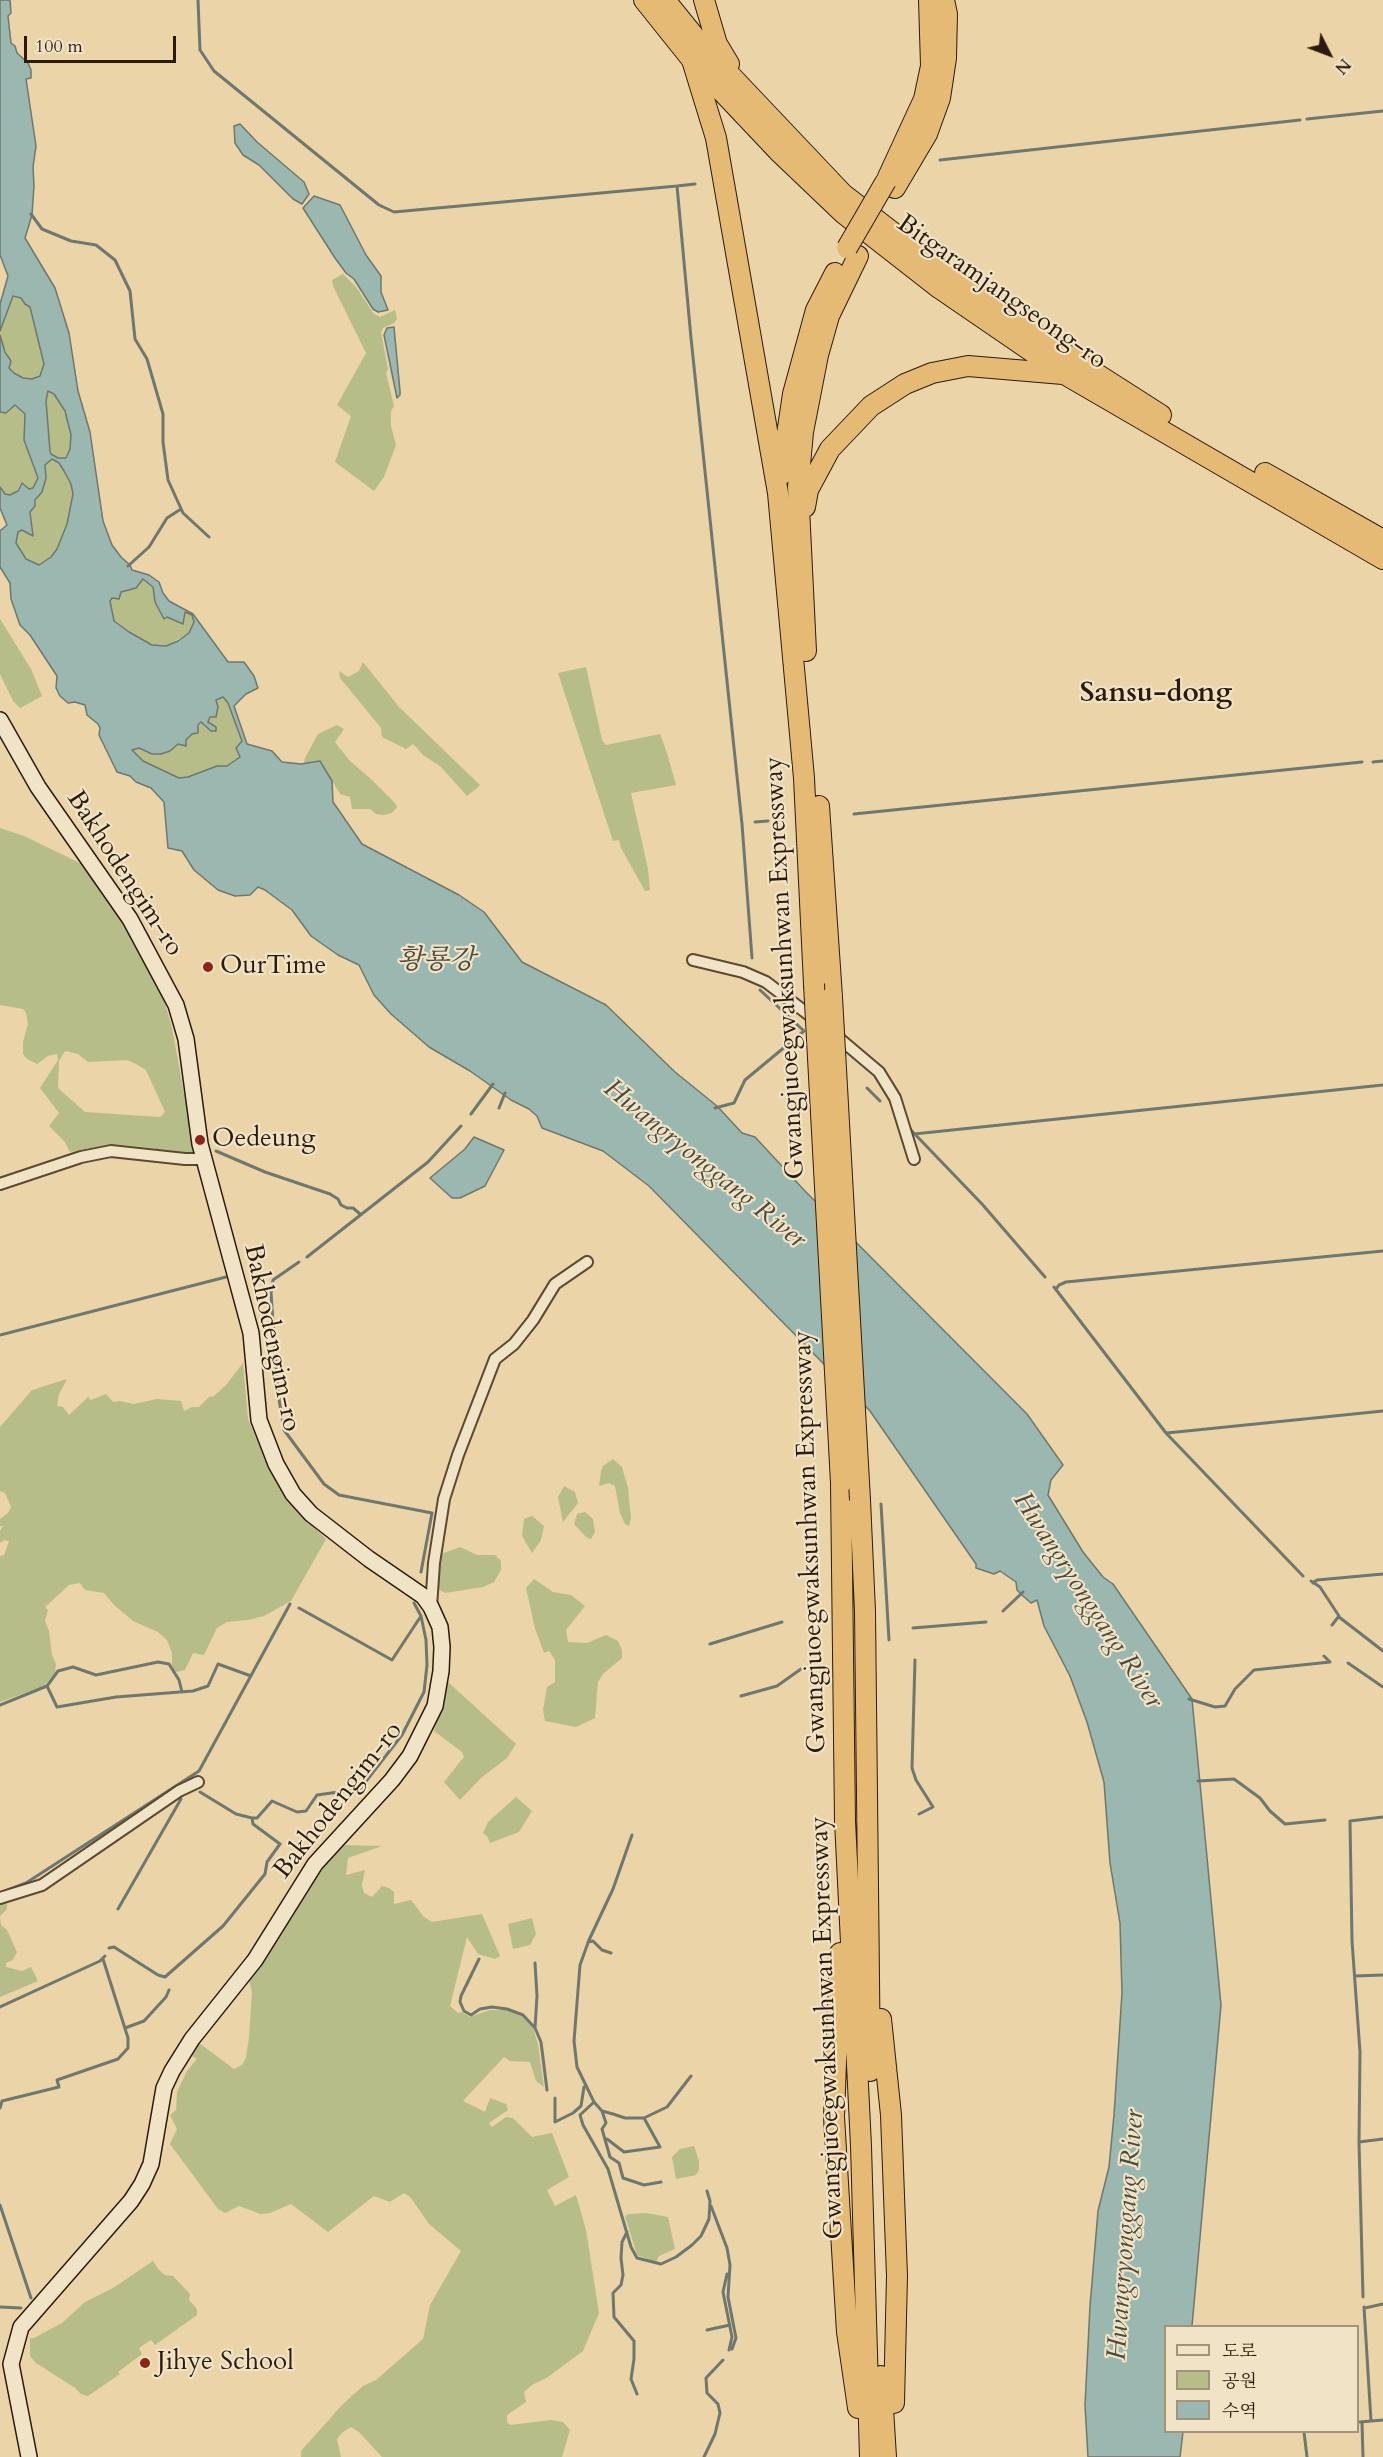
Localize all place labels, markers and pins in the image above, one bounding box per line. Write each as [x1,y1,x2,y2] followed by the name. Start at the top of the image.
[220,951,326,983] place label: OurTime
[201,960,215,974] marker: OurTime
[212,1124,316,1156] place label: Oedeung
[193,1133,207,1147] marker: Oedeung
[157,2347,294,2379] place label: Jihye School
[138,2356,152,2370] marker: Jihye School

